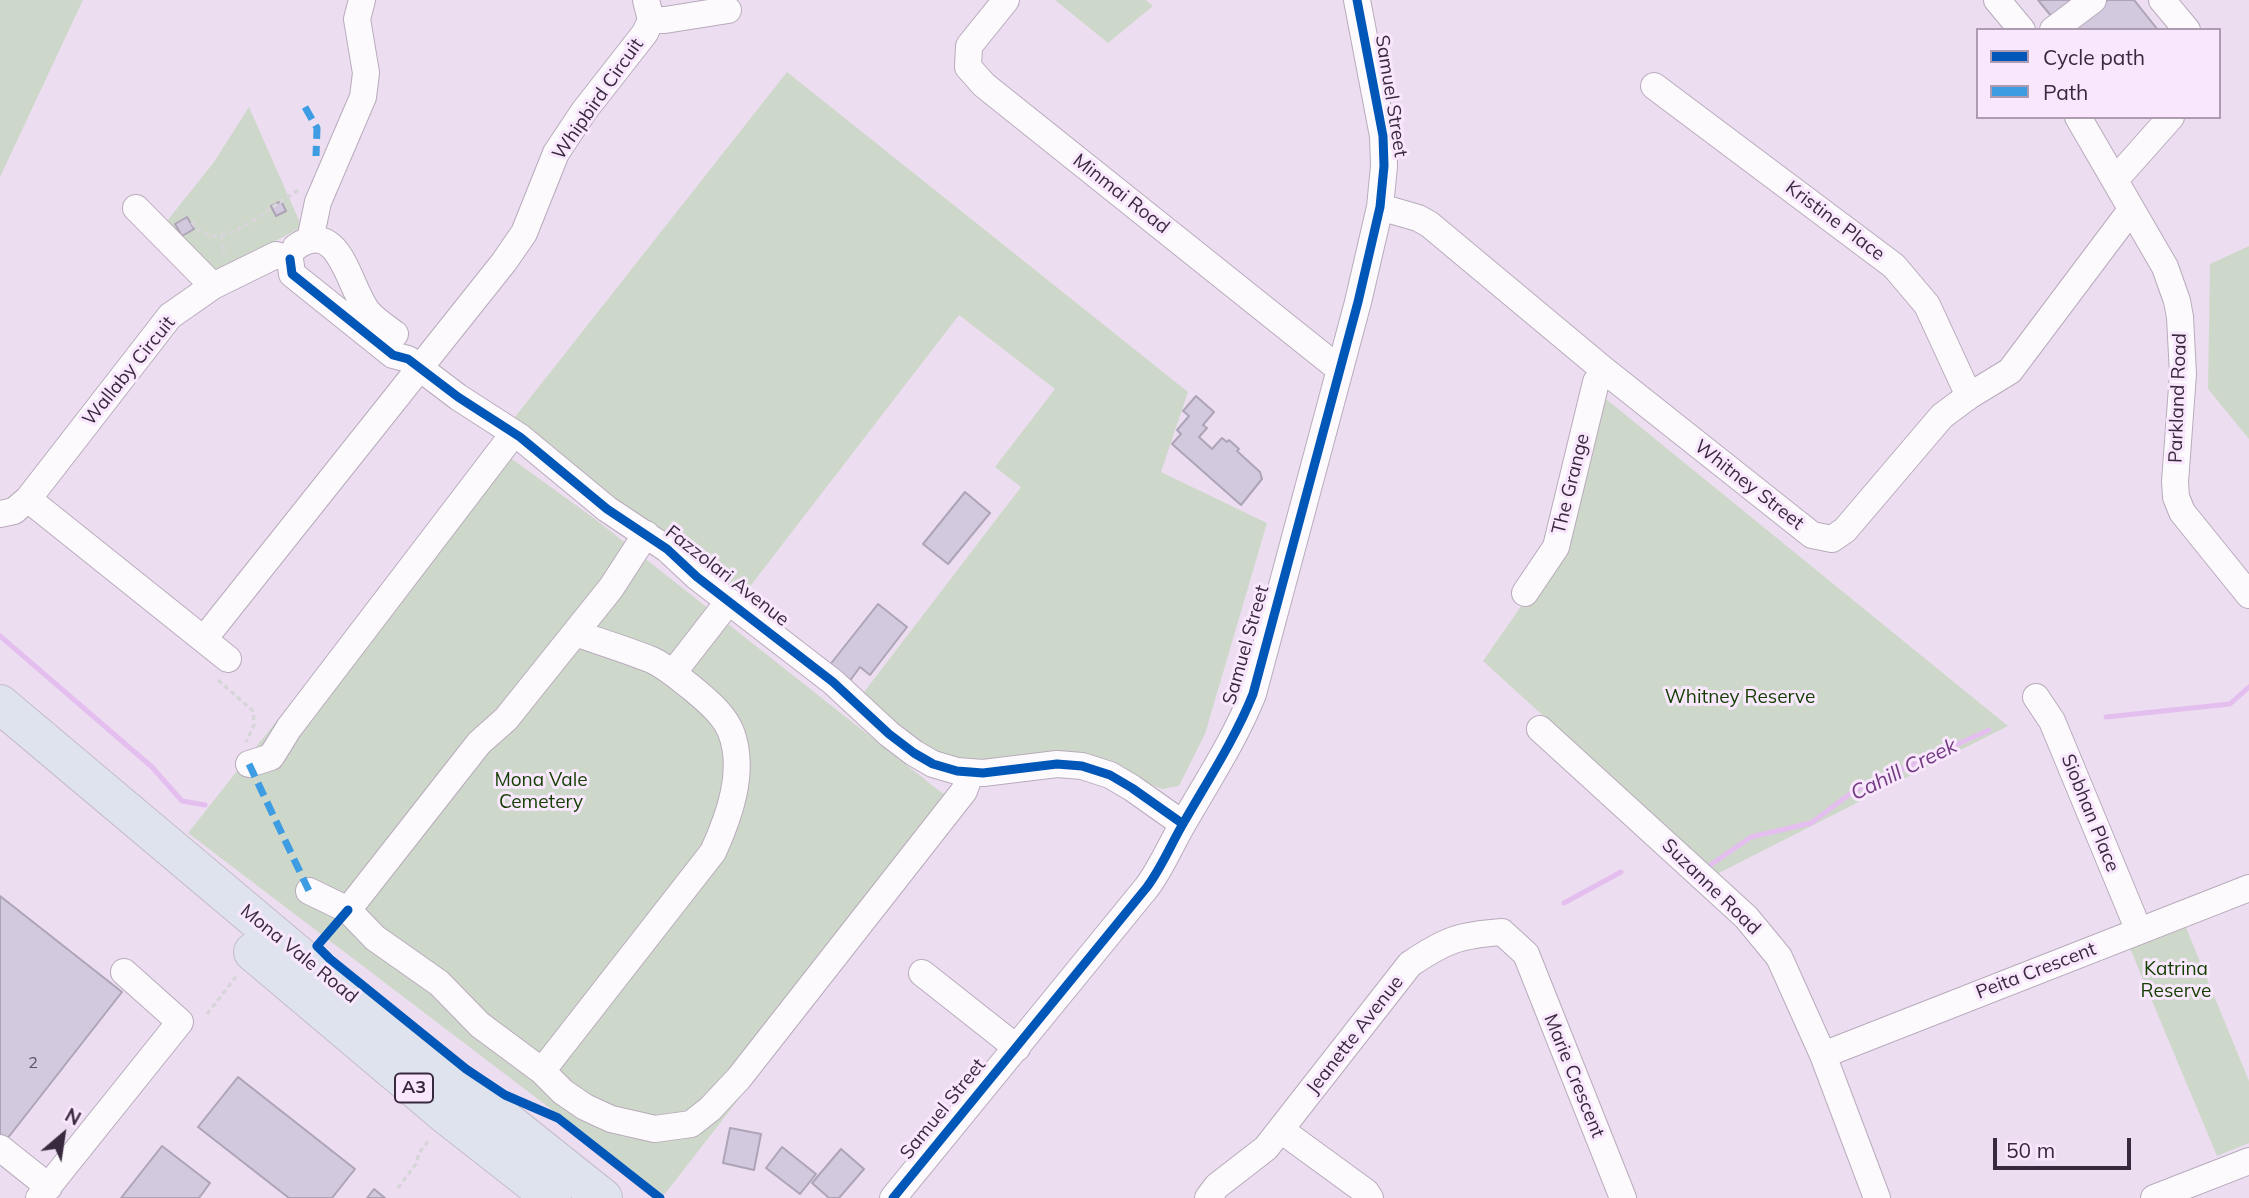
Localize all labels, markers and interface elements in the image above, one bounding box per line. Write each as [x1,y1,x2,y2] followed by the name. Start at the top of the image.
[1976,28,2221,119] legend
[1370,33,1412,159] street label: Samuel Street
[548,34,648,164] street label: Whipbird Circuit
[2043,44,2145,70] text: Cycle path
[2043,79,2088,105] text: Path
[1068,149,1174,239] street label: Minmai Road
[1781,176,1889,266] street label: Kristine Place
[78,312,180,430] street label: Wallaby Circuit
[2164,333,2192,463] street label: Parkland Road
[1547,431,1595,537] street label: The Grange
[1690,435,1808,535] street label: Whitney Street
[661,521,793,631] street label: Fazzolari Avenue
[1218,583,1274,707] street label: Samuel Street
[1665,686,1815,708] park label: Whitney Reserve
[1847,733,1961,807] water label: Cahill Creek
[2056,751,2124,875] street label: Siobhan Place
[494,769,588,813] park label: Mona Vale Cemetery
[1657,834,1765,940] street label: Suzanne Road
[236,900,362,1008] street label: Mona Vale Road
[1973,938,2099,1004] street label: Peita Crescent
[2141,958,2211,1002] park label: Katrina Reserve
[1302,971,1408,1099] street label: Jeanette Avenue
[1539,1011,1609,1141] street label: Marie Crescent
[28,1053,38,1073] house number: 2
[895,1054,991,1164] street label: Samuel Street
[395,1073,433,1102] road number: A3
[28,1100,98,1170] north arrow
[61,1103,85,1131] text: N
[1997,1124,2135,1168] scale bar
[2006,1137,2055,1163] text: 50 m

